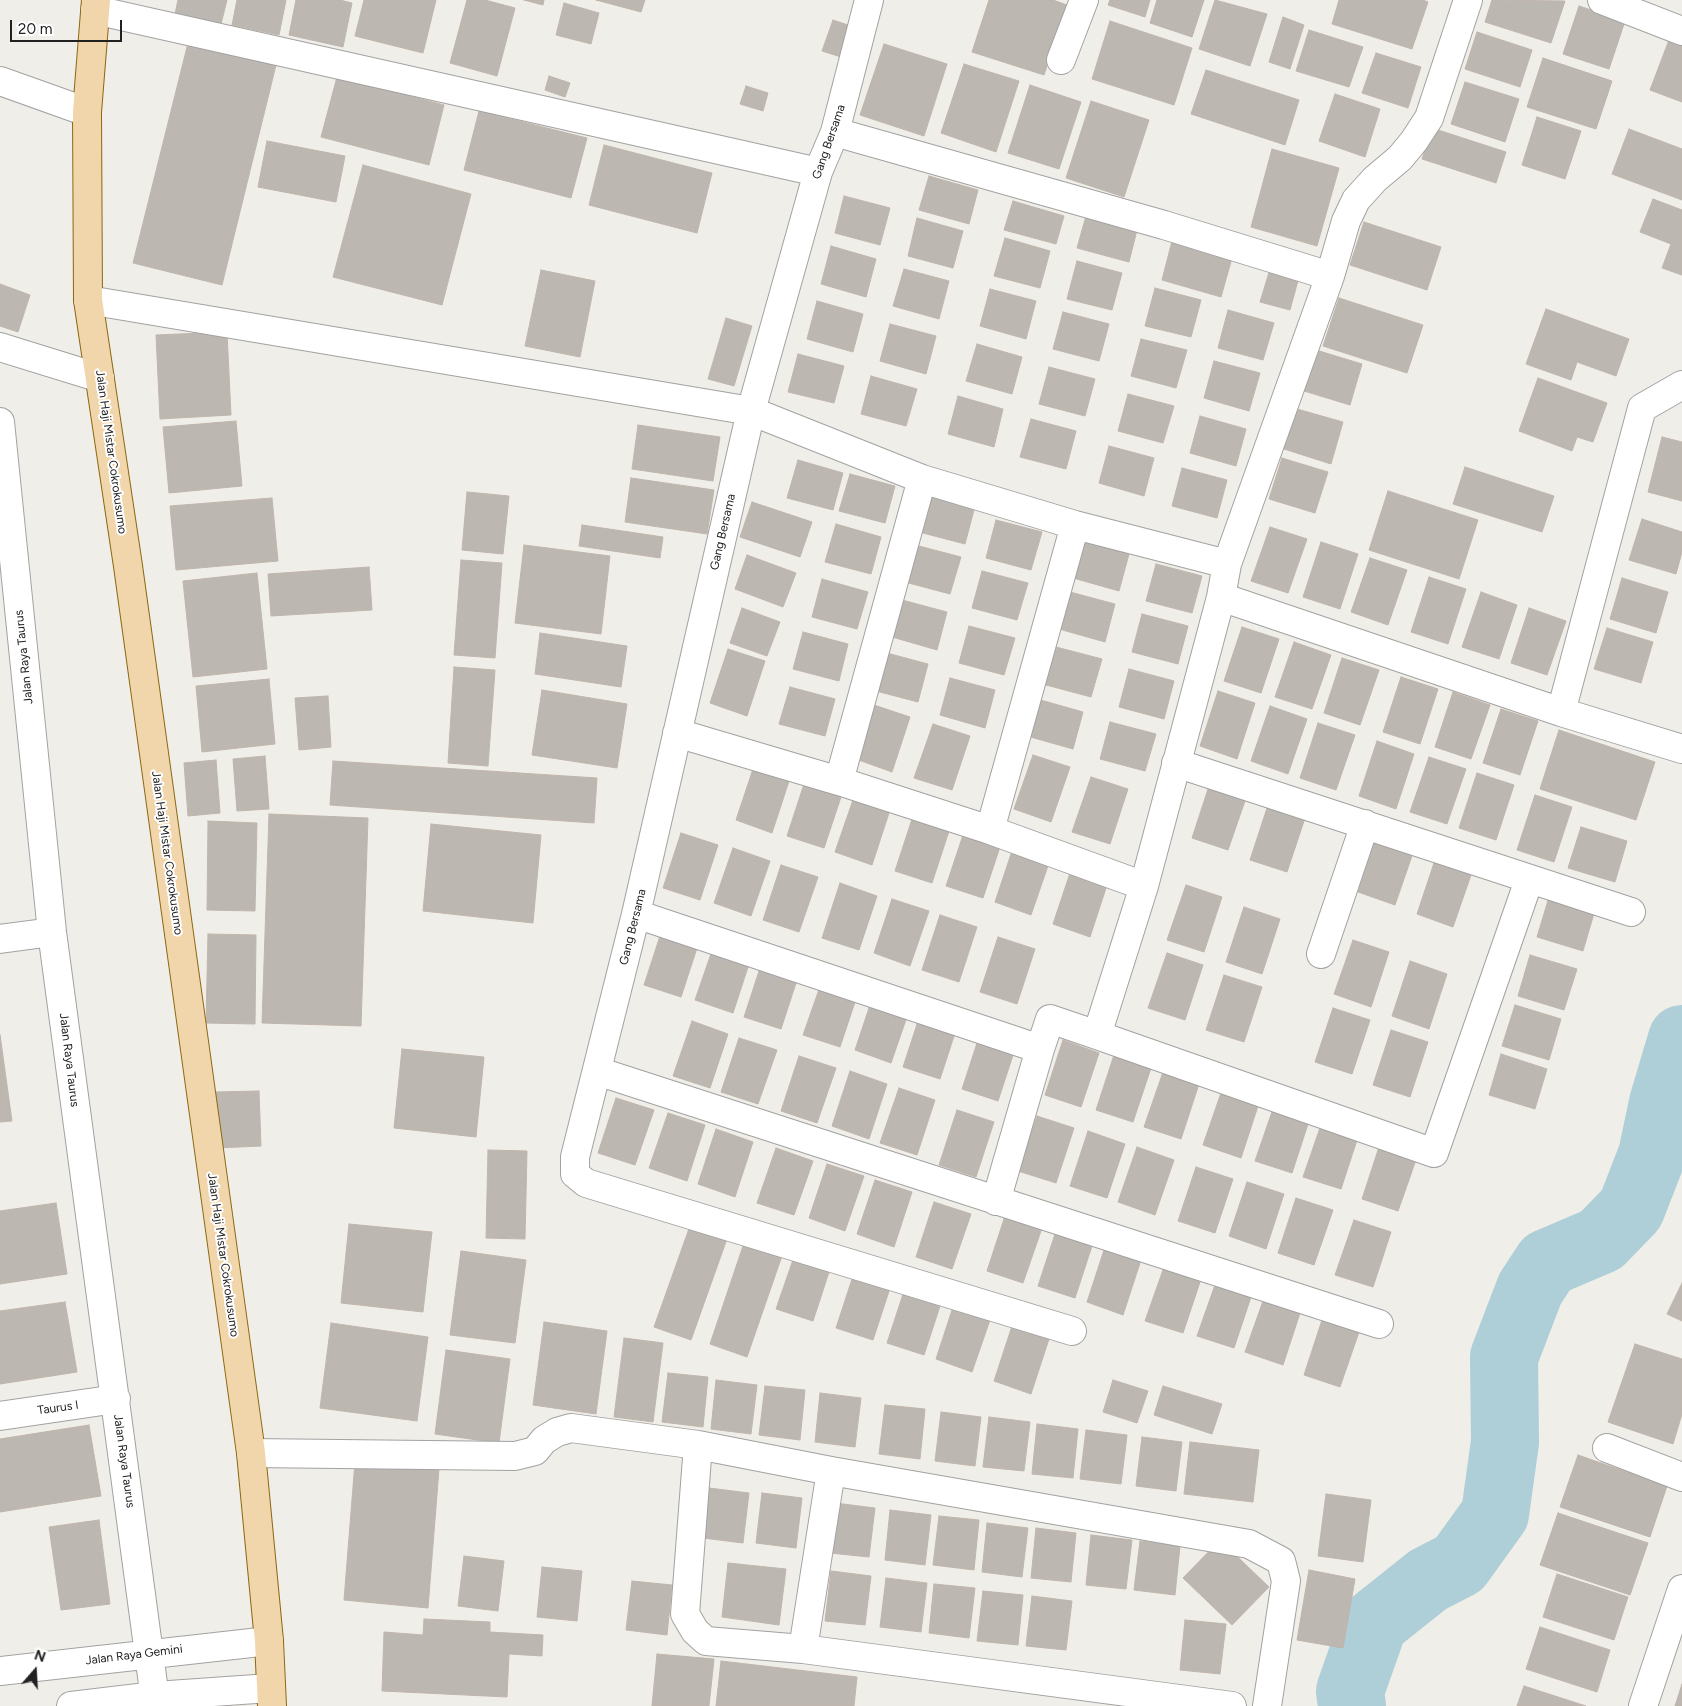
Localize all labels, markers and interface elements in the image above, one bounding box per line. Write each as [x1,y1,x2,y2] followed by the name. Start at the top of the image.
[12,10,125,42] scale bar
[18,20,52,38] text: 20 m
[810,103,848,181] street label: Gang Bersama
[92,369,130,535] street label: Jalan Haji Mistar Cokrokusumo
[707,492,739,572] street label: Gang Bersama
[12,609,36,705] street label: Jalan Raya Taurus
[148,770,186,936] street label: Jalan Haji Mistar Cokrokusumo
[617,887,649,967] street label: Gang Bersama
[56,1012,82,1108] street label: Jalan Raya Taurus
[204,1172,242,1338] street label: Jalan Haji Mistar Cokrokusumo
[37,1398,79,1418] street label: Taurus I
[110,1413,138,1509] street label: Jalan Raya Taurus
[85,1642,183,1668] street label: Jalan Raya Gemini
[10,1646,60,1696] north arrow
[32,1647,48,1666] text: N

